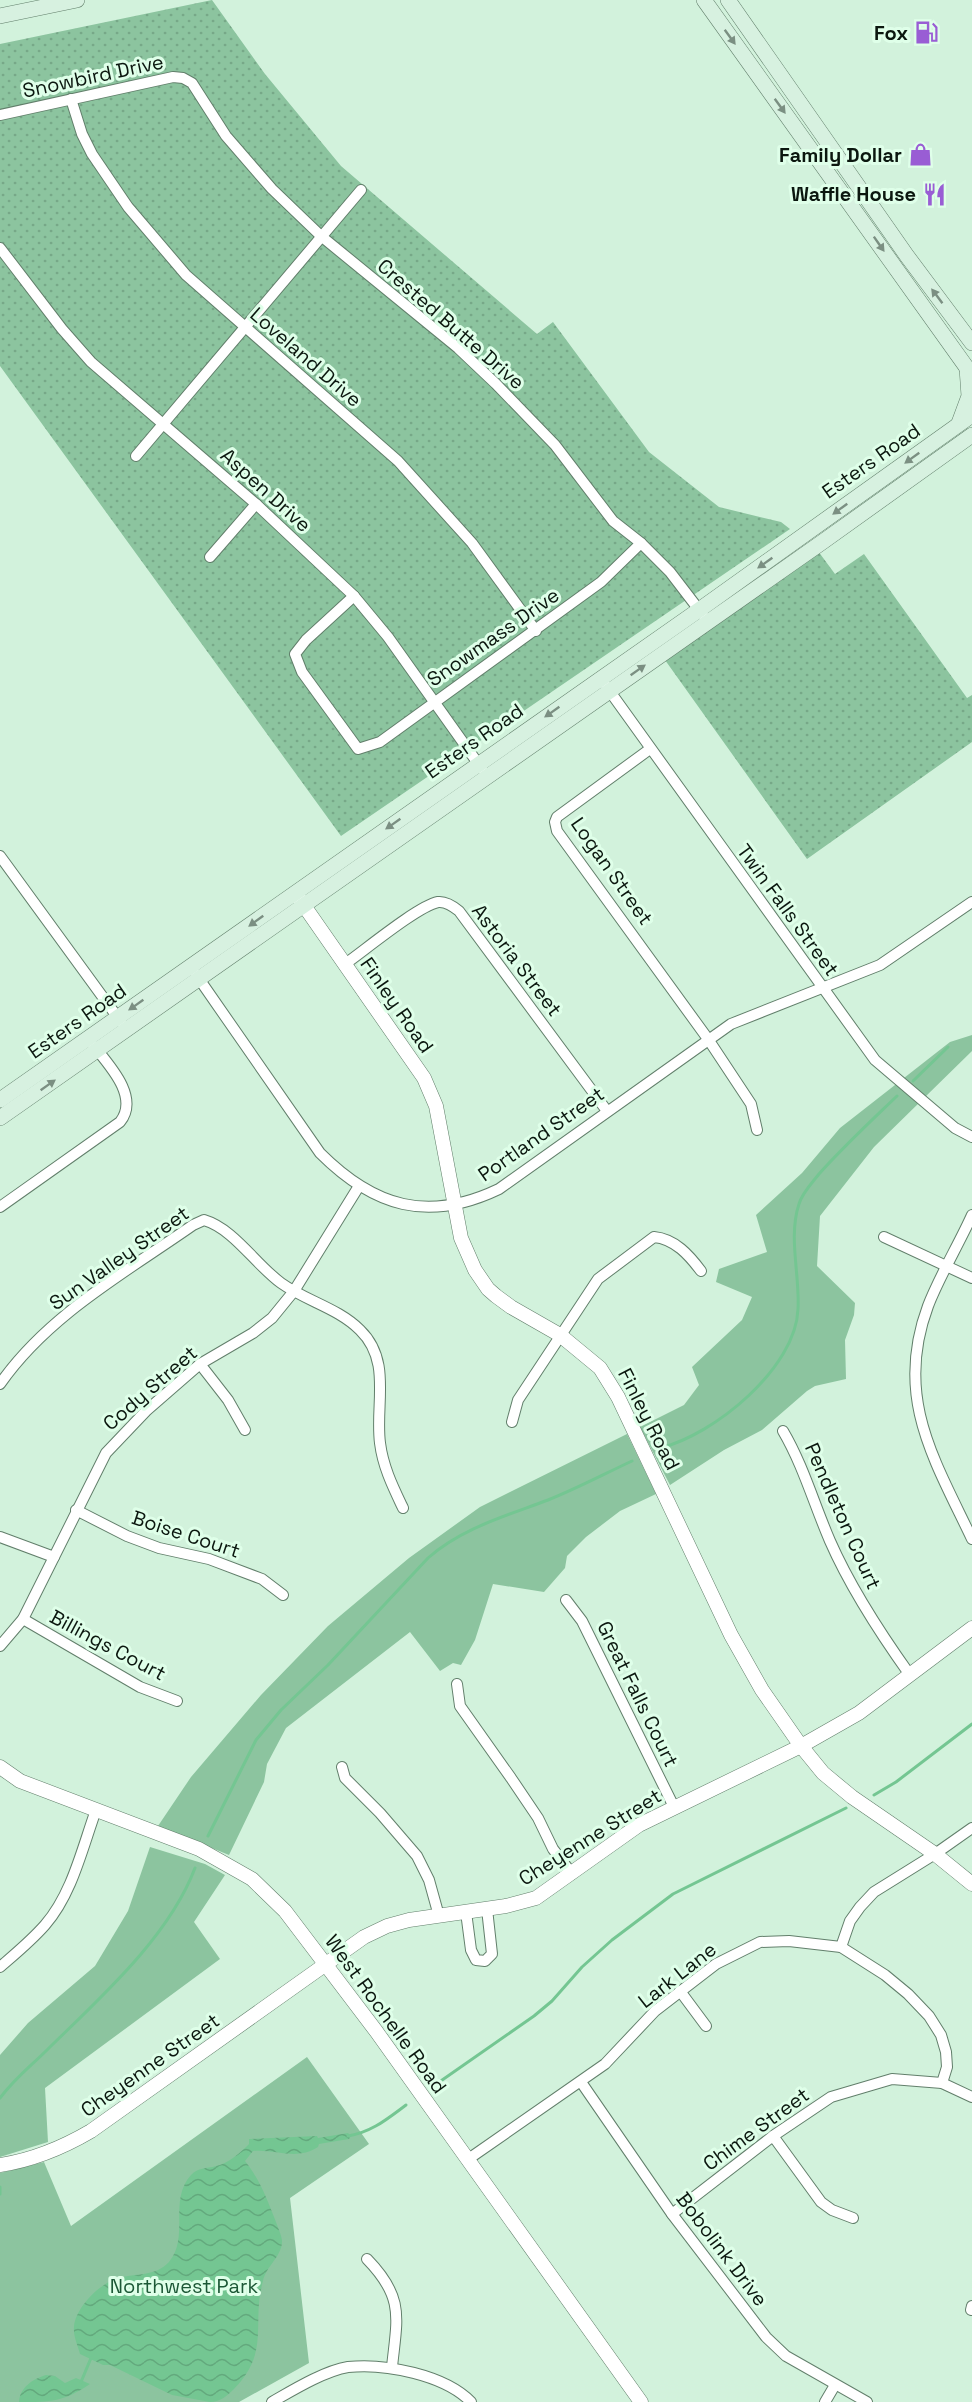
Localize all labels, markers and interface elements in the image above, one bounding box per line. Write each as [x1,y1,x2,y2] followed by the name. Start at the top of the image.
[874,20,908,46] place label: Fox
[913,20,939,46] fuel station icon: Fox
[724,28,736,44] one-way arrow
[20,48,166,104] street label: Snowbird Drive
[774,97,786,113] one-way arrow
[779,142,902,168] place label: Family Dollar
[907,142,933,168] shop icon: Family Dollar
[791,181,916,207] place label: Waffle House
[921,181,947,207] restaurant icon: Waffle House
[872,237,884,252] one-way arrow
[372,253,530,395] street label: Crested Butte Drive
[931,288,943,304] one-way arrow
[245,301,367,413] street label: Loveland Drive
[817,418,925,504] street label: Esters Road
[215,442,317,538] street label: Aspen Drive
[905,452,921,464] one-way arrow
[832,503,847,515] one-way arrow
[757,557,773,569] one-way arrow
[422,582,564,692] street label: Snowmass Drive
[630,664,646,676] one-way arrow
[420,698,528,784] street label: Esters Road
[544,706,560,717] one-way arrow
[565,812,659,930] street label: Logan Street
[385,818,401,830] one-way arrow
[731,839,845,981] street label: Twin Falls Street
[466,899,568,1021] street label: Astoria Street
[249,915,265,927] one-way arrow
[354,952,440,1058] street label: Finley Road
[23,978,131,1064] street label: Esters Road
[129,999,145,1011] one-way arrow
[40,1080,56,1091] one-way arrow
[473,1081,609,1187] street label: Portland Street
[44,1200,194,1316] street label: Sun Valley Street
[97,1340,203,1436] street label: Cody Street
[612,1364,686,1474] street label: Finley Road
[799,1439,887,1593] street label: Pendleton Court
[129,1504,243,1564] street label: Boise Court
[45,1604,171,1686] street label: Billings Court
[591,1617,685,1771] street label: Great Falls Court
[514,1783,666,1891] street label: Cheyenne Street
[319,1929,453,2099] street label: West Rochelle Road
[633,1936,721,2014] street label: Lark Lane
[76,2007,224,2123] street label: Cheyenne Street
[698,2082,814,2176] street label: Chime Street
[670,2187,774,2311] street label: Bobolink Drive
[110,2273,258,2299] park label: Northwest Park

